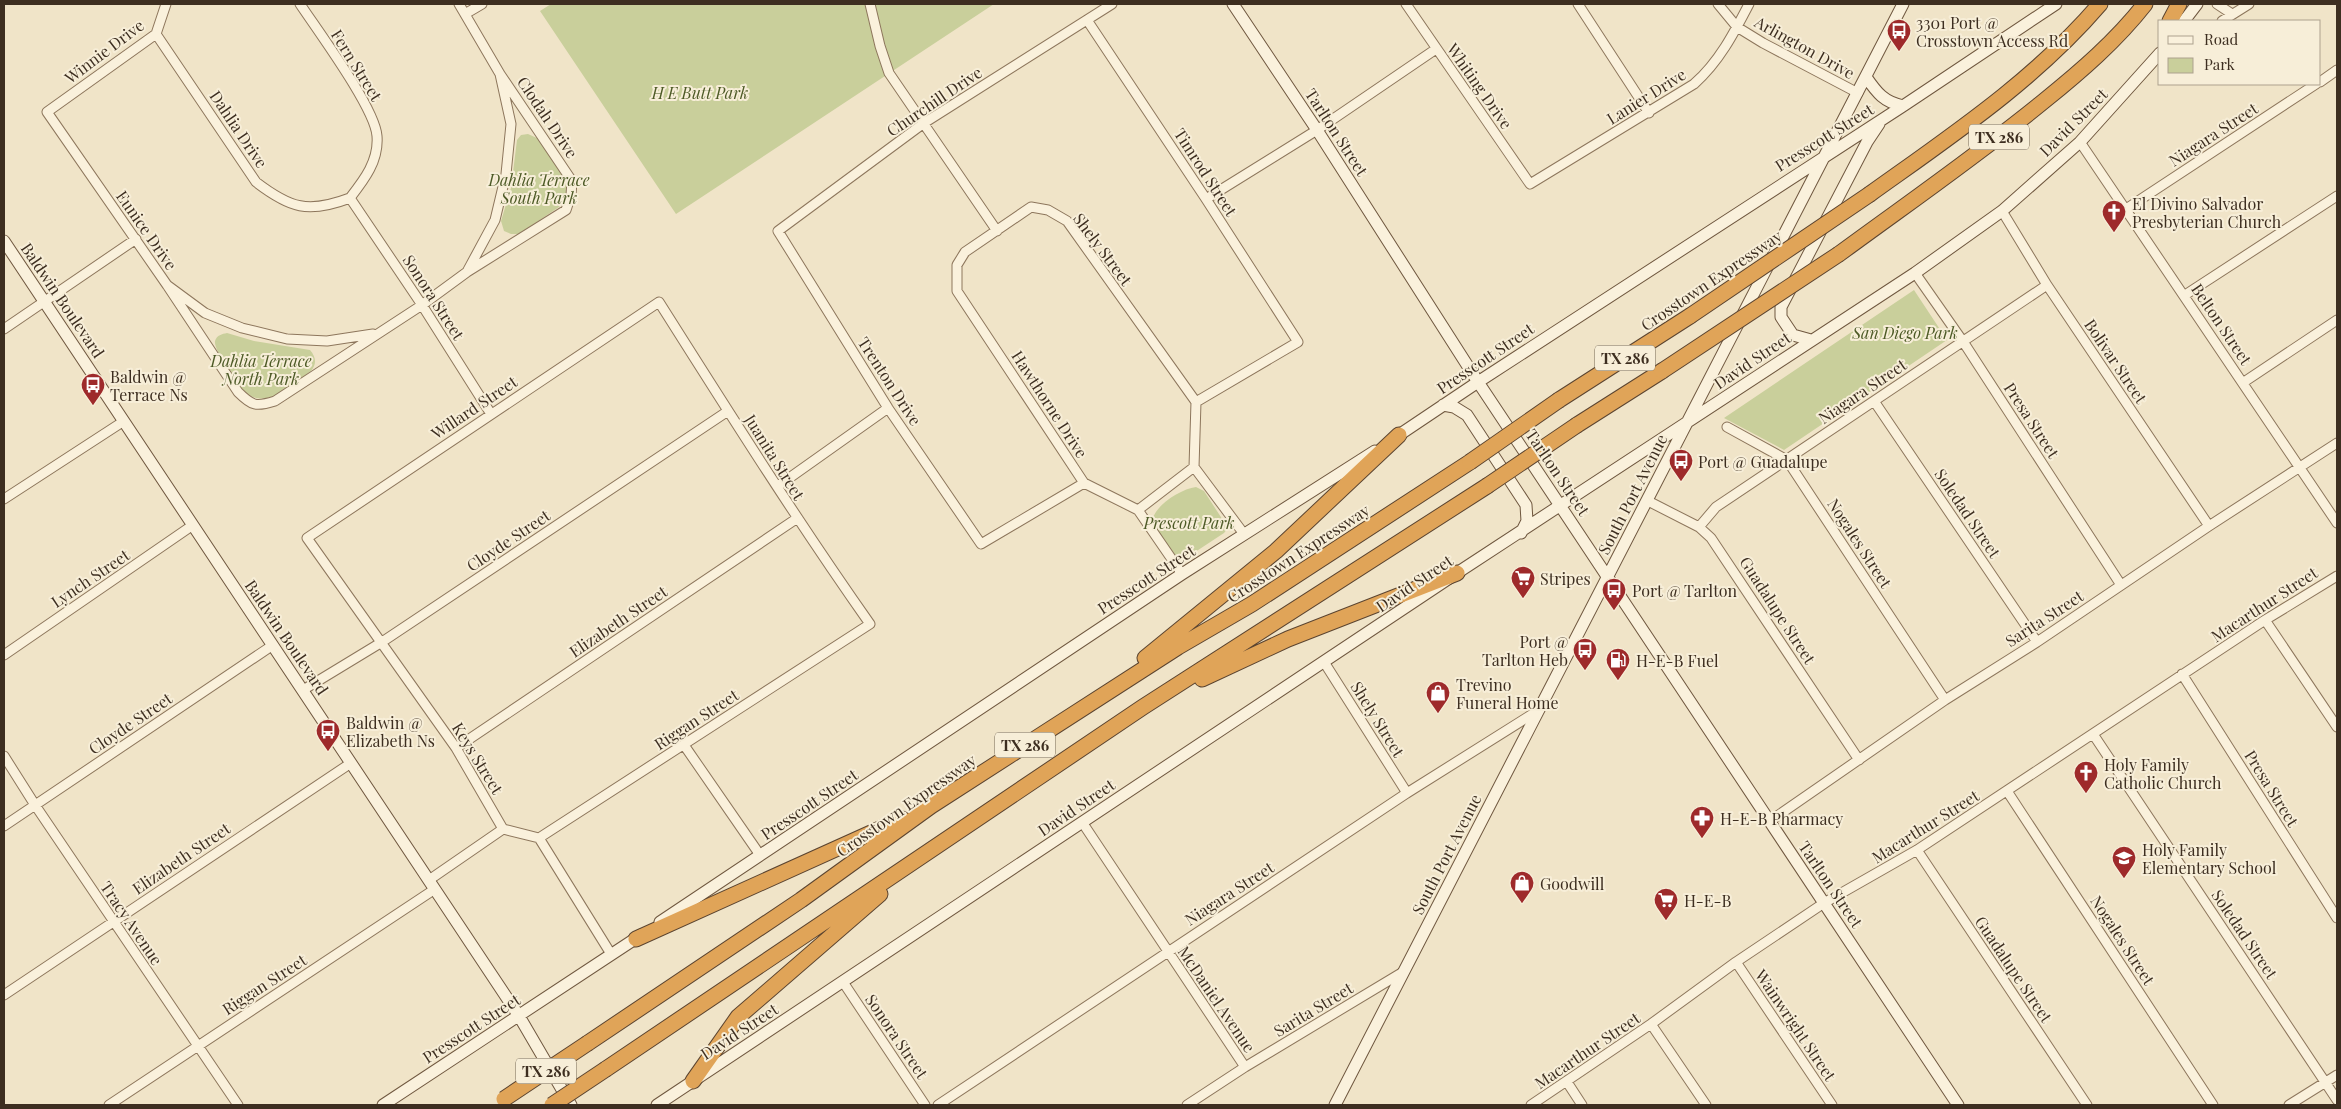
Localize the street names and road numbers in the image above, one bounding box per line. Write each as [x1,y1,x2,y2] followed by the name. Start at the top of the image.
[1750,10,1859,83] street label: Arlington Drive
[59,14,148,88] street label: Winnie Drive
[327,25,387,105] street label: Fern Street
[1442,38,1517,133] street label: Whiting Drive
[882,61,986,141] street label: Churchill Drive
[1602,63,1690,129] street label: Lanier Drive
[513,72,583,162] street label: Clodah Drive
[2034,83,2112,161] street label: David Street
[1301,84,1373,180] street label: Tarlton Street
[205,86,273,172] street label: Dahlia Drive
[2165,97,2262,171] street label: Niagara Street
[1771,98,1878,176] street label: Presscott Street
[1170,124,1242,220] street label: Timrod Street
[1969,124,2029,150] road number: TX 286
[112,186,182,274] street label: Eunice Drive
[1069,209,1137,290] street label: Shely Street
[1636,225,1786,335] street label: Crosstown Expressway
[17,238,109,362] street label: Baldwin Boulevard
[399,250,470,344] street label: Sonora Street
[2187,279,2257,369] street label: Belton Street
[2080,315,2152,407] street label: Bolivar Street
[1433,318,1538,398] street label: Presscott Street
[1710,326,1795,393] street label: David Street
[854,333,926,429] street label: Trenton Drive
[1007,346,1093,462] street label: Hawthorne Drive
[1595,346,1655,370] road number: TX 286
[1814,354,1910,428] street label: Niagara Street
[426,370,521,444] street label: Willard Street
[2000,378,2064,462] street label: Presa Street
[740,410,810,504] street label: Juanita Street
[1521,425,1595,520] street label: Tarlton Street
[1593,430,1671,558] street label: South Port Avenue
[1930,464,2006,562] street label: Soledad Street
[1823,494,1897,592] street label: Nogales Street
[1223,499,1373,607] street label: Crosstown Expressway
[462,504,554,576] street label: Cloyde Street
[1093,539,1199,618] street label: Presscott Street
[47,544,134,612] street label: Lynch Street
[1372,549,1457,616] street label: David Street
[1735,552,1821,668] street label: Guadalupe Street
[2207,562,2321,646] street label: Macarthur Street
[241,575,333,699] street label: Baldwin Boulevard
[565,580,671,662] street label: Elizabeth Street
[2001,585,2087,651] street label: Sarita Street
[1346,677,1410,761] street label: Shely Street
[650,684,742,754] street label: Riggan Street
[84,687,176,759] street label: Cloyde Street
[448,718,508,798] street label: Keys Street
[995,732,1055,758] road number: TX 286
[2240,746,2304,830] street label: Presa Street
[832,749,980,861] street label: Crosstown Expressway
[757,764,862,844] street label: Presscott Street
[1034,773,1119,840] street label: David Street
[1867,784,1983,867] street label: Macarthur Street
[1407,790,1485,918] street label: South Port Avenue
[128,817,234,899] street label: Elizabeth Street
[1794,837,1868,932] street label: Tarlton Street
[1181,856,1278,930] street label: Niagara Street
[96,877,168,969] street label: Tracy Avenue
[2207,885,2283,983] street label: Soledad Street
[2086,891,2160,989] street label: Nogales Street
[1971,912,2058,1027] street label: Guadalupe Street
[1174,942,1260,1056] street label: McDaniel Avenue
[218,949,310,1019] street label: Riggan Street
[1750,964,1841,1085] street label: Wainwright Street
[1270,977,1357,1041] street label: Sarita Street
[418,988,524,1067] street label: Presscott Street
[861,990,933,1083] street label: Sonora Street
[696,998,782,1064] street label: David Street
[1530,1007,1644,1093] street label: Macarthur Street
[516,1058,576,1084] road number: TX 286

